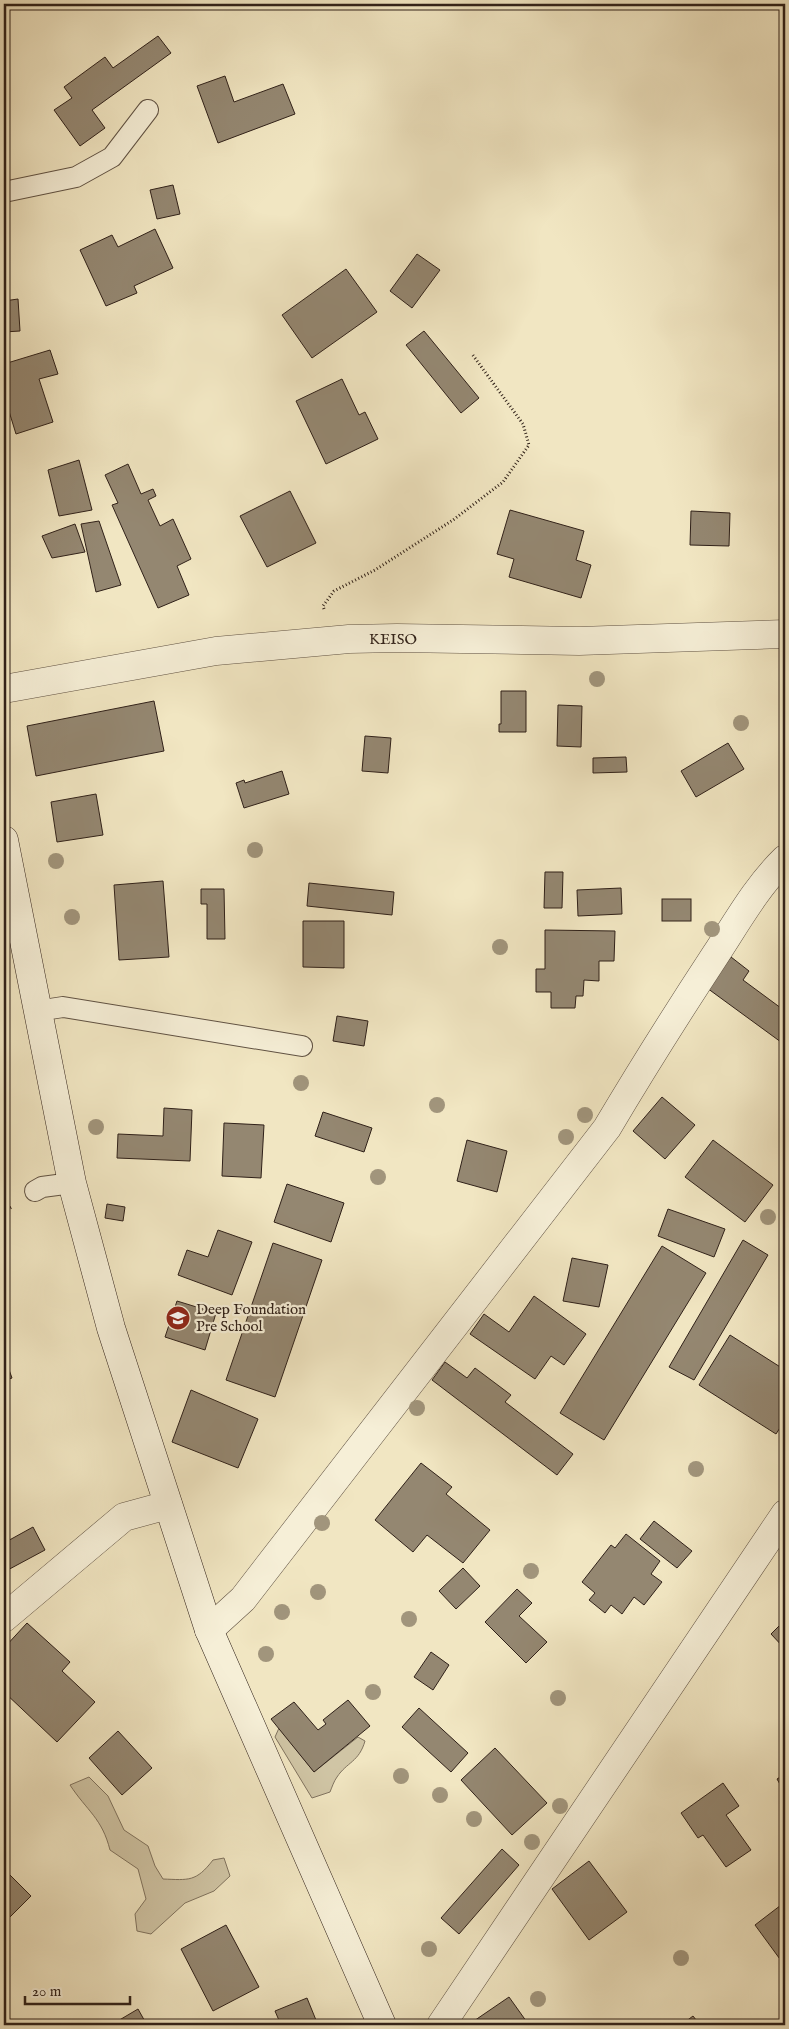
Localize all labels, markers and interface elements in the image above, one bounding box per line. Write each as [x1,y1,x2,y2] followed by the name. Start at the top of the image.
[369,630,417,649] street label: KEISO
[196,1300,306,1336] place label: Deep Foundation Pre School
[165,1305,191,1331] school or university icon: Deep Foundation Pre School
[25,1974,130,2006] scale bar
[32,1982,62,2001] text: 20 m

